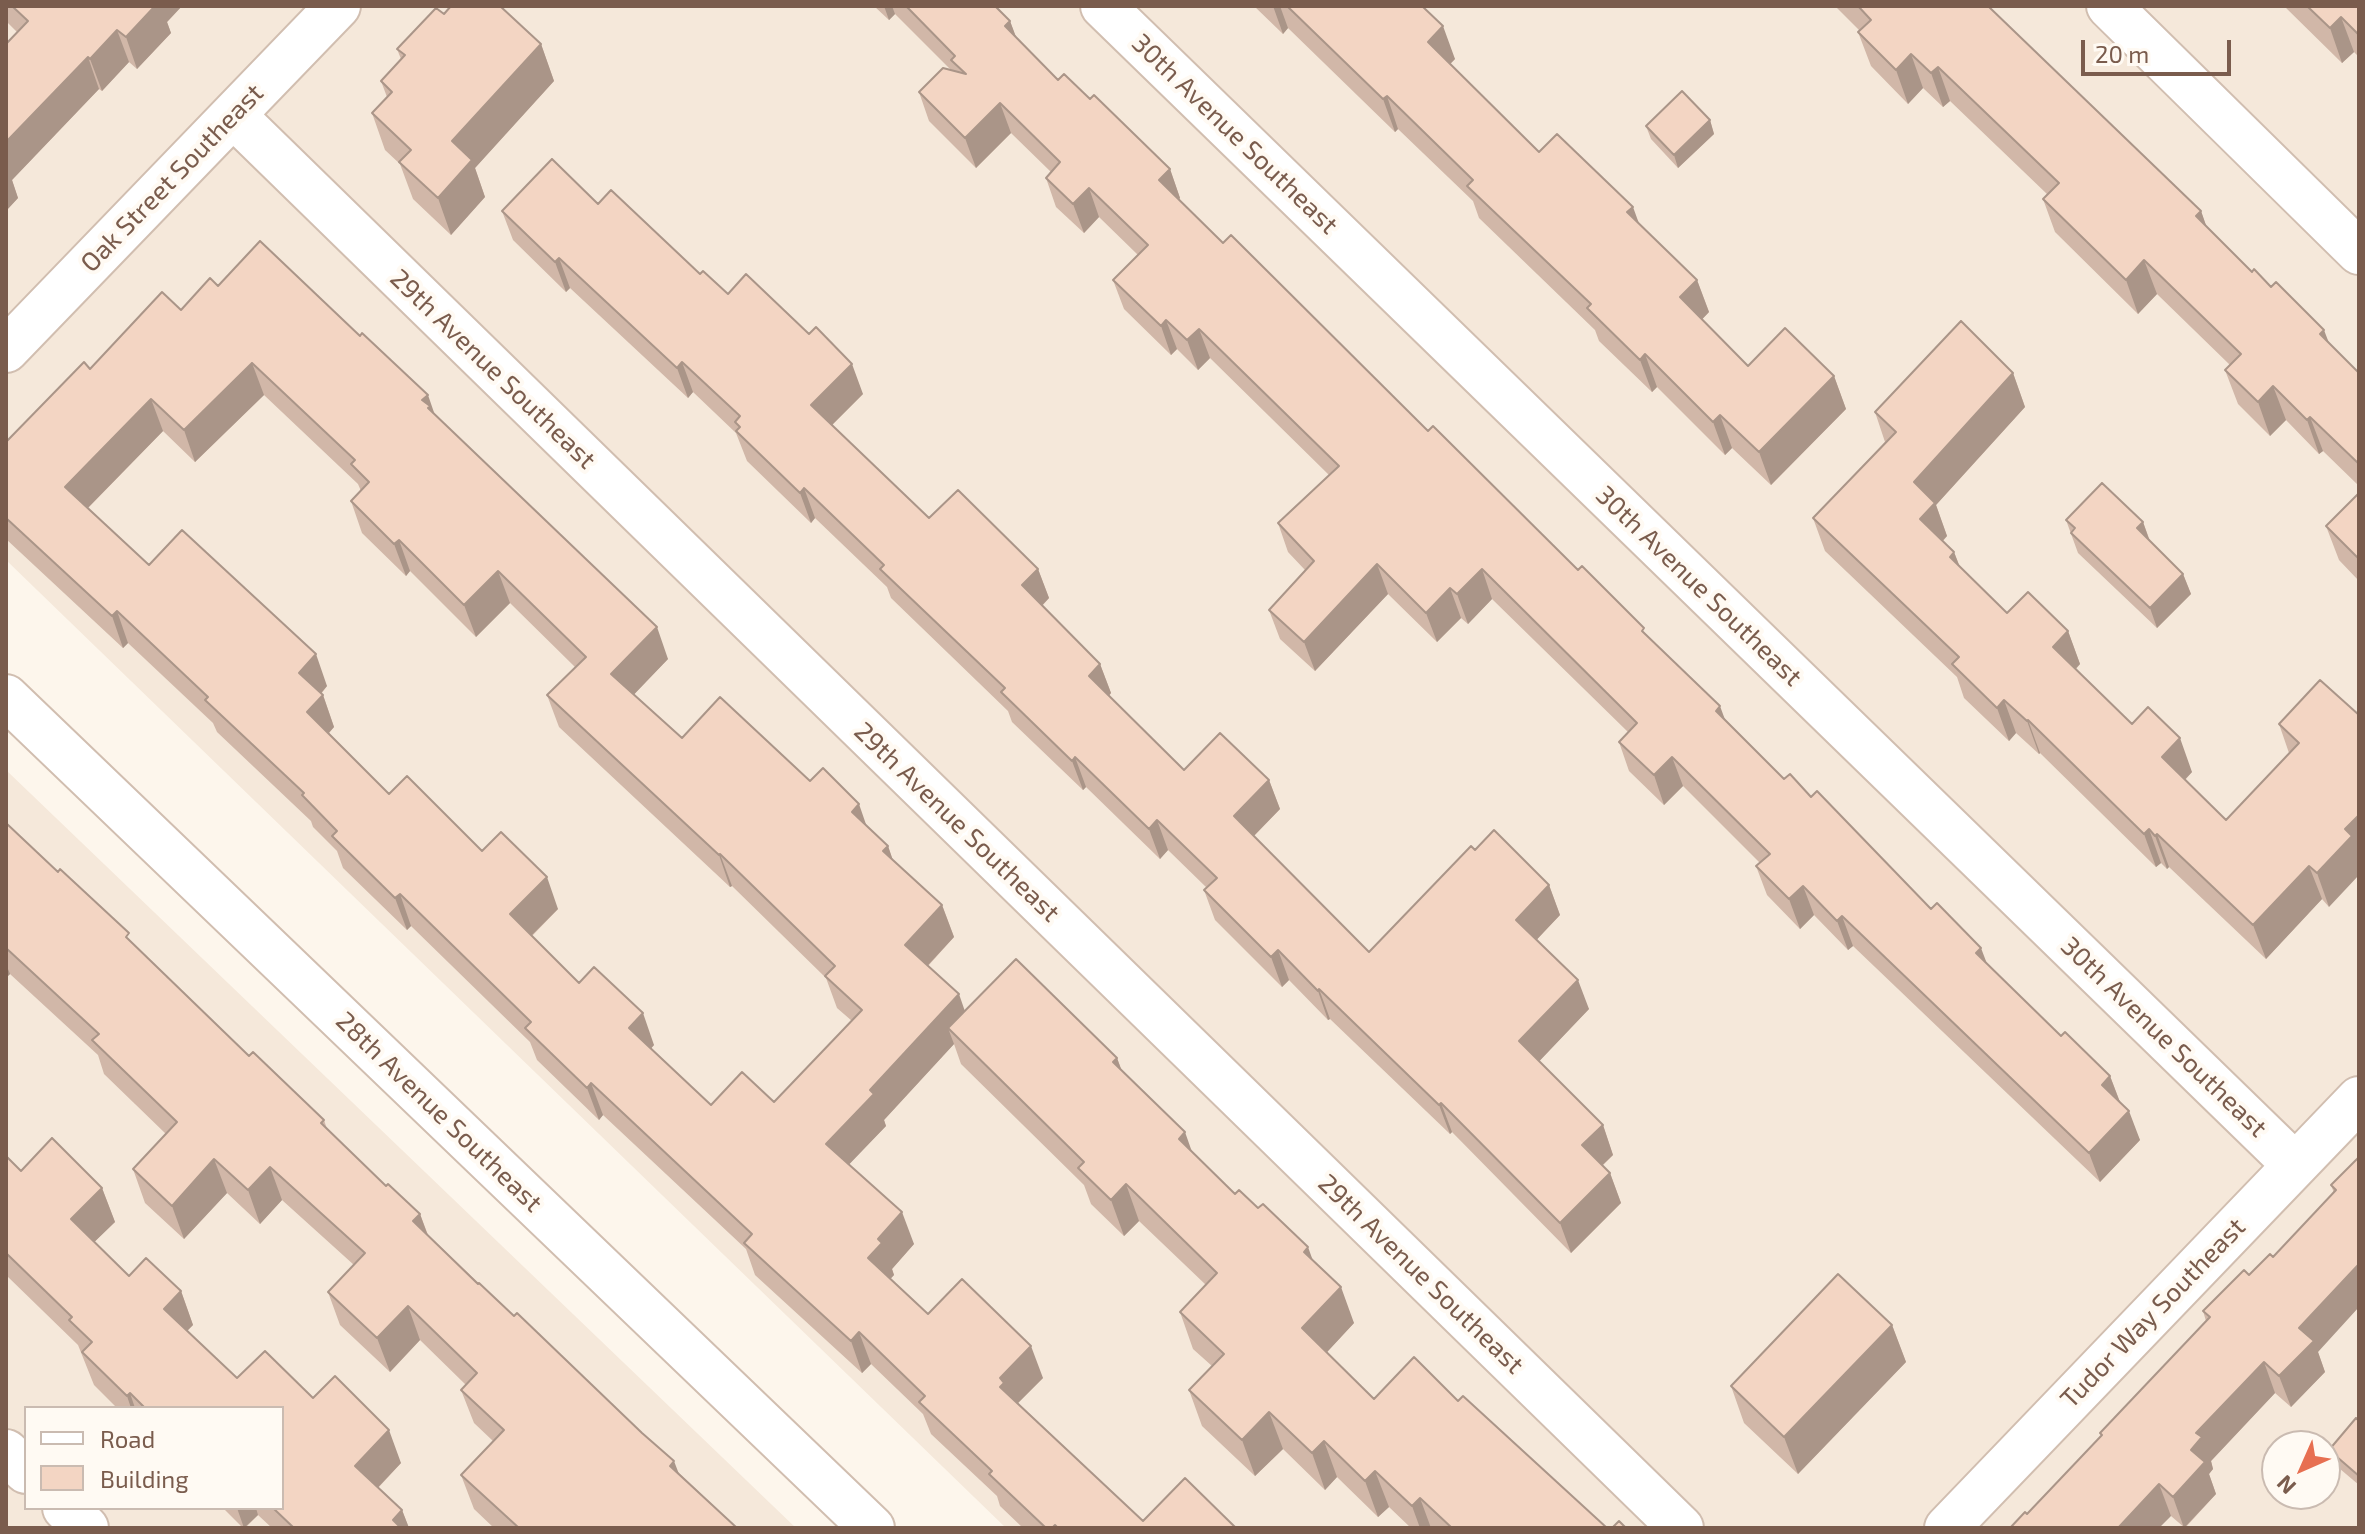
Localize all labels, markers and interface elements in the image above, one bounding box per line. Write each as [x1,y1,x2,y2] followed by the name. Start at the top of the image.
[2085,24,2235,74] scale bar
[1125,27,1345,241] street label: 30th Avenue Southeast
[2095,39,2149,68] text: 20 m
[74,78,270,278] street label: Oak Street Southeast
[384,263,602,475] street label: 29th Avenue Southeast
[1589,479,1809,693] street label: 30th Avenue Southeast
[848,716,1066,928] street label: 29th Avenue Southeast
[2054,930,2274,1144] street label: 30th Avenue Southeast
[329,1005,549,1219] street label: 28th Avenue Southeast
[1312,1168,1530,1380] street label: 29th Avenue Southeast
[2054,1211,2252,1415] street label: Tudor Way Southeast
[24,1406,284,1510] legend
[100,1424,155,1453] text: Road
[2261,1430,2341,1510] north arrow
[100,1464,189,1493] text: Building
[2271,1471,2300,1500] text: N

